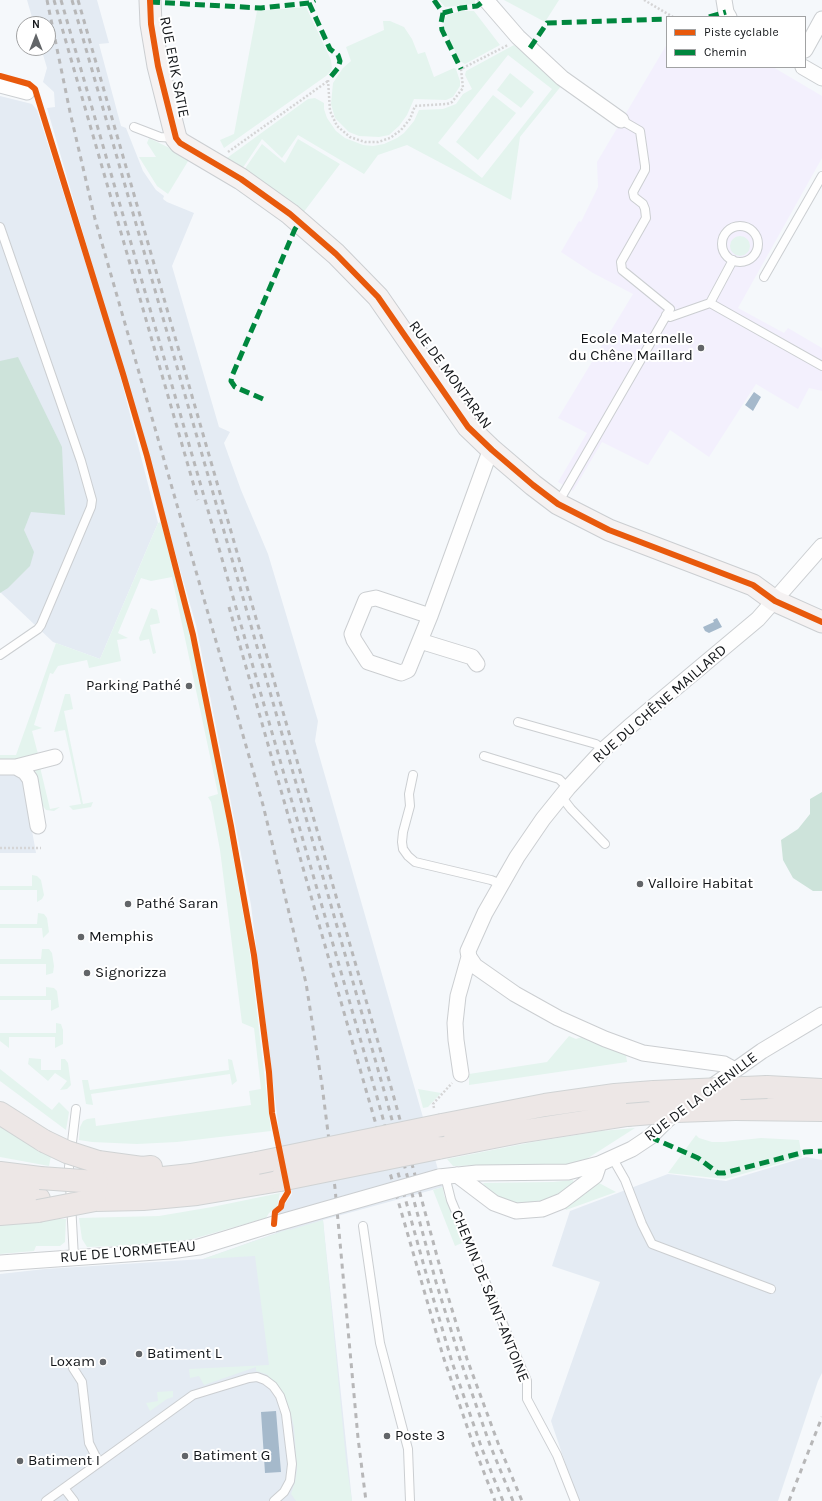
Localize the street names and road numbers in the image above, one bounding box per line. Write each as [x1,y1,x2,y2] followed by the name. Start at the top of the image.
[155,15,193,119] street label: RUE ERIK SATIE
[405,317,495,433] street label: RUE DE MONTARAN
[589,641,731,767] street label: RUE DU CHÊNE MAILLARD
[641,1049,761,1145] street label: RUE DE LA CHENILLE
[447,1207,533,1385] street label: CHEMIN DE SAINT-ANTOINE
[59,1237,197,1267] street label: RUE DE L'ORMETEAU

